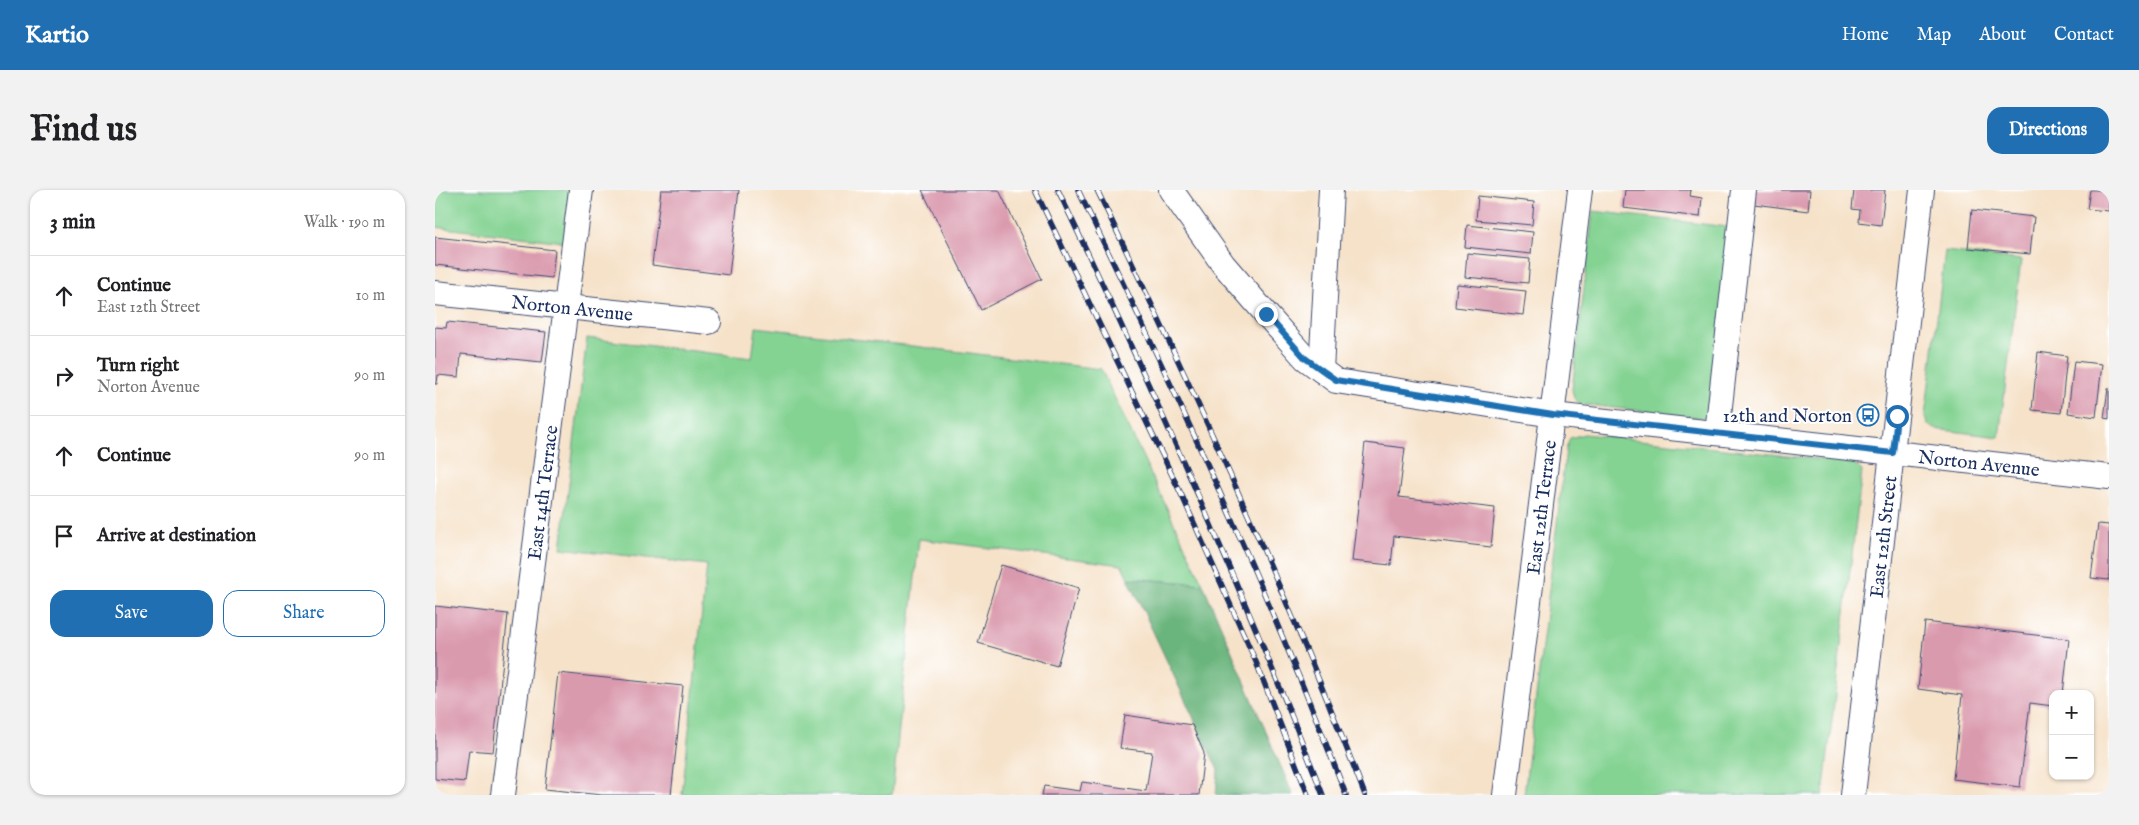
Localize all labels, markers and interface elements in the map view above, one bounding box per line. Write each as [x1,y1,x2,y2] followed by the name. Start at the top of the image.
[25,20,89,51] text: Kartio
[1842,24,1889,47] text: Home
[1917,24,1951,47] text: Map
[1979,24,2026,47] text: About
[2054,24,2114,47] text: Contact
[1987,107,2109,154] button: Directions
[30,108,137,153] text: Find us
[50,209,95,236] text: 3 min
[304,213,385,233] text: Walk · 190 m
[97,274,171,298] text: Continue
[50,282,78,310] icon: ahead
[355,286,385,306] text: 10 m
[510,291,634,328] street label: Norton Avenue
[97,298,200,318] text: East 12th Street
[1255,303,1278,326] route end
[97,354,179,378] text: Turn right
[50,362,78,390] icon: right
[354,366,385,386] text: 90 m
[97,378,200,398] text: Norton Avenue
[1856,403,1880,427] bus stop icon: 12th and Norton
[1723,405,1852,429] place label: 12th and Norton
[1886,405,1909,428] route start
[523,424,565,562] street label: East 14th Terrace
[1522,438,1563,576] street label: East 12th Terrace
[50,442,78,470] icon: ahead
[97,444,171,468] text: Continue
[354,446,385,466] text: 90 m
[1917,446,2041,483] street label: Norton Avenue
[1866,474,1903,599] street label: East 12th Street
[50,522,78,550] icon: arrive
[97,524,256,548] text: Arrive at destination
[50,590,213,637] button: Save
[223,590,385,637] button: Share
[2049,690,2094,780] map controls
[2049,690,2094,735] button: +
[2049,735,2094,780] button: −

